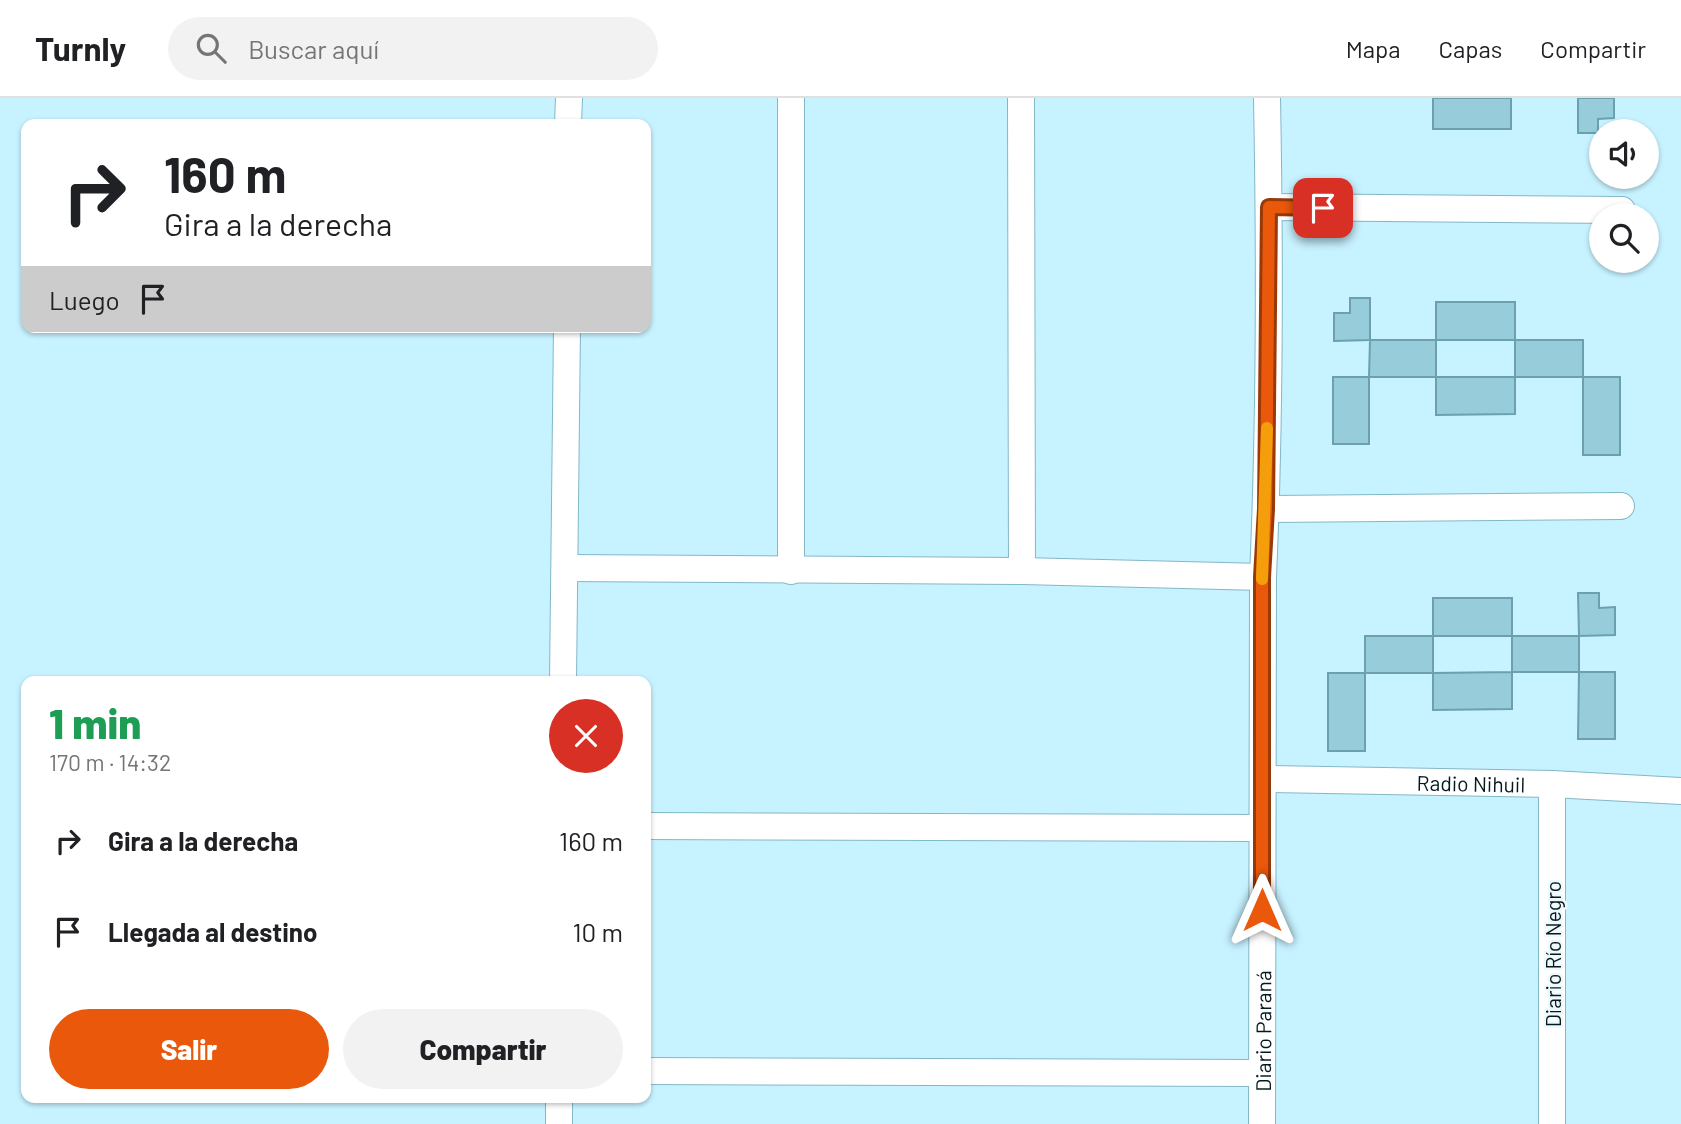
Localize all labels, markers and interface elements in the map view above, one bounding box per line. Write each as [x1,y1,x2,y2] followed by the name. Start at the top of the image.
[168,17,658,80] search box
[35,28,126,68] text: Turnly
[192,29,230,67] icon: search
[248,33,379,64] text: Buscar aquí
[1346,34,1401,63] text: Mapa
[1439,34,1502,63] text: Capas
[1540,34,1646,63] text: Compartir
[1589,119,1659,273] map controls
[1589,119,1659,189] button: sound
[164,144,286,203] text: 160 m
[49,147,140,238] icon: right
[1293,178,1353,238] pin
[1304,189,1342,227] icon: arrive
[1589,203,1659,273] button: search
[164,204,392,242] text: Gira a la derecha
[134,280,172,318] icon: arrive
[49,284,120,315] text: Luego
[49,697,141,747] text: 1 min
[549,699,623,773] button: close
[49,748,171,776] text: 170 m · 14:32
[1417,769,1525,796] street label: Radio Nihuil
[49,822,87,860] icon: right
[108,825,298,856] text: Gira a la derecha
[559,825,623,856] text: 160 m
[1225,873,1299,947] position arrow
[1540,881,1565,1027] street label: Diario Río Negro
[49,913,87,951] icon: arrive
[108,916,317,947] text: Llegada al destino
[573,916,623,947] text: 10 m
[1250,970,1275,1092] street label: Diario Paraná
[49,1009,329,1089] button: Salir
[343,1009,623,1089] button: Compartir

